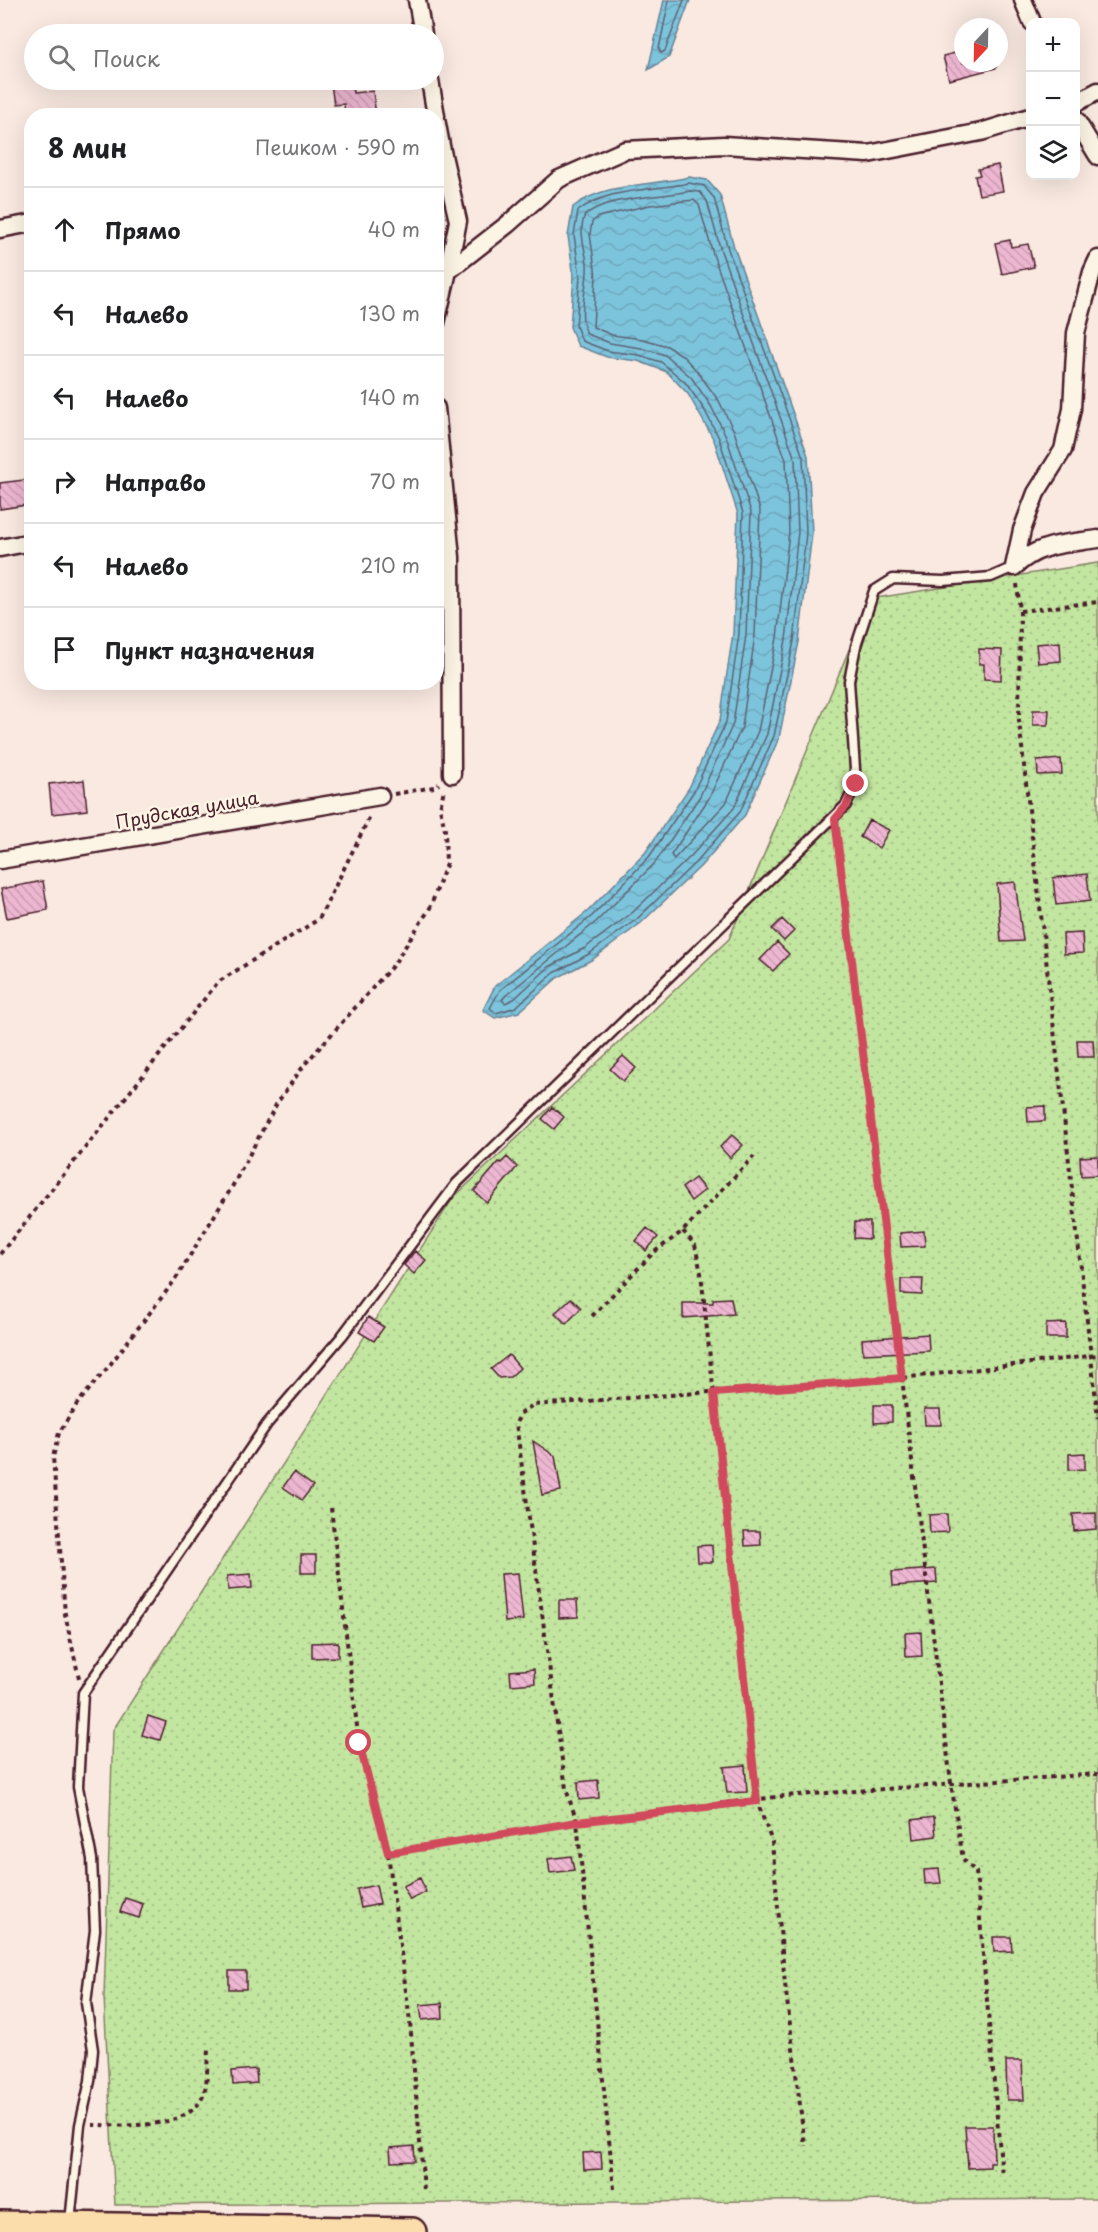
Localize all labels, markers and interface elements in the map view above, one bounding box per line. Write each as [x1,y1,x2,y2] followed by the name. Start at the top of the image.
[954,18,1008,72] north arrow
[1026,18,1080,180] map controls
[1026,18,1080,72] button: +
[24,24,444,90] search box
[45,41,78,74] icon: search
[93,41,160,74] text: Поиск
[1026,72,1080,126] button: −
[1026,126,1080,180] button: layers
[48,128,127,167] text: 8 мин
[255,132,420,162] text: Пешком · 590 m
[48,213,81,246] icon: ahead
[105,213,180,246] text: Прямо
[368,214,420,244] text: 40 m
[48,297,81,330] icon: left
[105,297,188,330] text: Налево
[360,298,420,328] text: 130 m
[48,381,81,414] icon: left
[105,381,188,414] text: Налево
[360,382,420,412] text: 140 m
[48,465,81,498] icon: right
[105,465,206,498] text: Направо
[370,466,420,496] text: 70 m
[48,549,81,582] icon: left
[105,549,188,582] text: Налево
[361,550,420,580] text: 210 m
[48,633,81,666] icon: arrive
[105,633,315,666] text: Пункт назначения
[842,770,868,796] route end
[113,783,261,835] street label: Прудская улица
[345,1729,371,1755] route start

